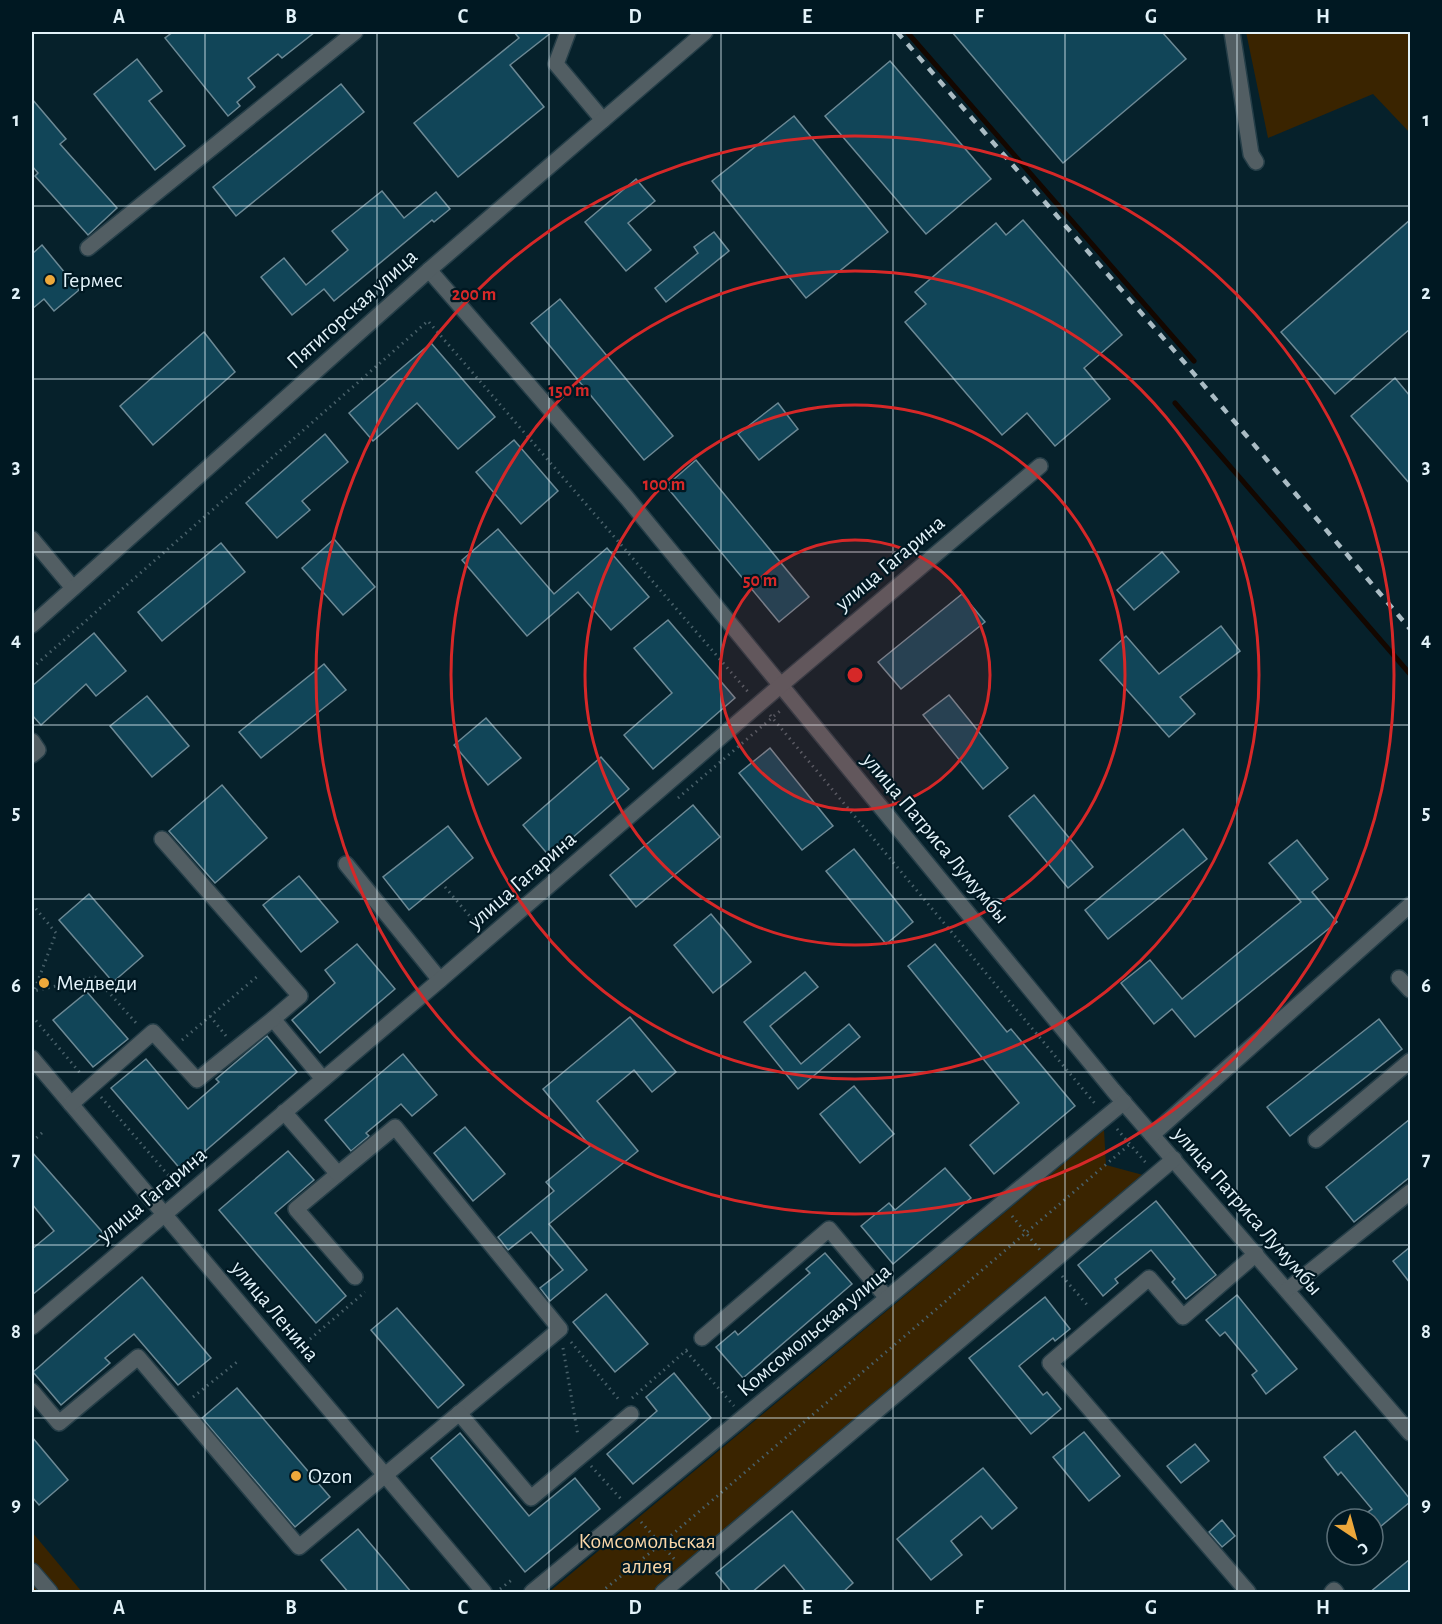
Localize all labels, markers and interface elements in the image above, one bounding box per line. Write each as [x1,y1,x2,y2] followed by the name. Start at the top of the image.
[113,7,125,27] text: A
[285,7,297,27] text: B
[458,7,469,27] text: C
[628,7,642,27] text: D
[802,7,812,27] text: E
[974,7,984,27] text: F
[1145,7,1157,27] text: G
[1316,7,1330,27] text: H
[12,110,20,130] text: 1
[1422,110,1430,130] text: 1
[283,245,421,373] street label: Пятигорская улица
[62,269,123,291] place label: Гермес
[43,273,57,287] marker: Гермес
[11,283,21,303] text: 2
[1421,283,1431,303] text: 2
[452,286,496,304] text: 200 m
[549,382,589,400] text: 150 m
[12,457,20,477] text: 3
[1422,457,1430,477] text: 3
[643,476,685,494] text: 100 m
[830,511,949,616] street label: улица Гагарина
[743,572,777,590] text: 50 m
[11,630,21,650] text: 4
[1421,630,1431,650] text: 4
[845,665,865,685] centre of rings
[858,748,1013,927] street label: улица Патриса Лумумбы
[12,803,20,823] text: 5
[1422,803,1430,823] text: 5
[463,827,580,933] street label: улица Гагарина
[56,972,137,994] place label: Медведи
[11,976,21,996] text: 6
[37,976,51,990] marker: Медведи
[1421,976,1431,996] text: 6
[1169,1122,1327,1299] street label: улица Патриса Лумумбы
[92,1143,211,1248] street label: улица Гагарина
[12,1149,21,1169] text: 7
[1422,1149,1431,1169] text: 7
[226,1256,323,1365] street label: улица Ленина
[733,1259,895,1401] street label: Комсомольская улица
[11,1322,21,1342] text: 8
[1421,1322,1431,1342] text: 8
[308,1465,353,1487] place label: Ozon
[289,1469,303,1483] marker: Ozon
[11,1495,21,1515] text: 9
[1421,1495,1431,1515] text: 9
[1325,1507,1385,1567] north arrow
[578,1530,716,1577] park label: Комсомольская аллея
[1355,1539,1372,1557] text: С
[113,1598,125,1618] text: A
[285,1598,297,1618] text: B
[458,1598,469,1618] text: C
[628,1598,642,1618] text: D
[802,1598,812,1618] text: E
[974,1598,984,1618] text: F
[1145,1598,1157,1618] text: G
[1316,1598,1330,1618] text: H

